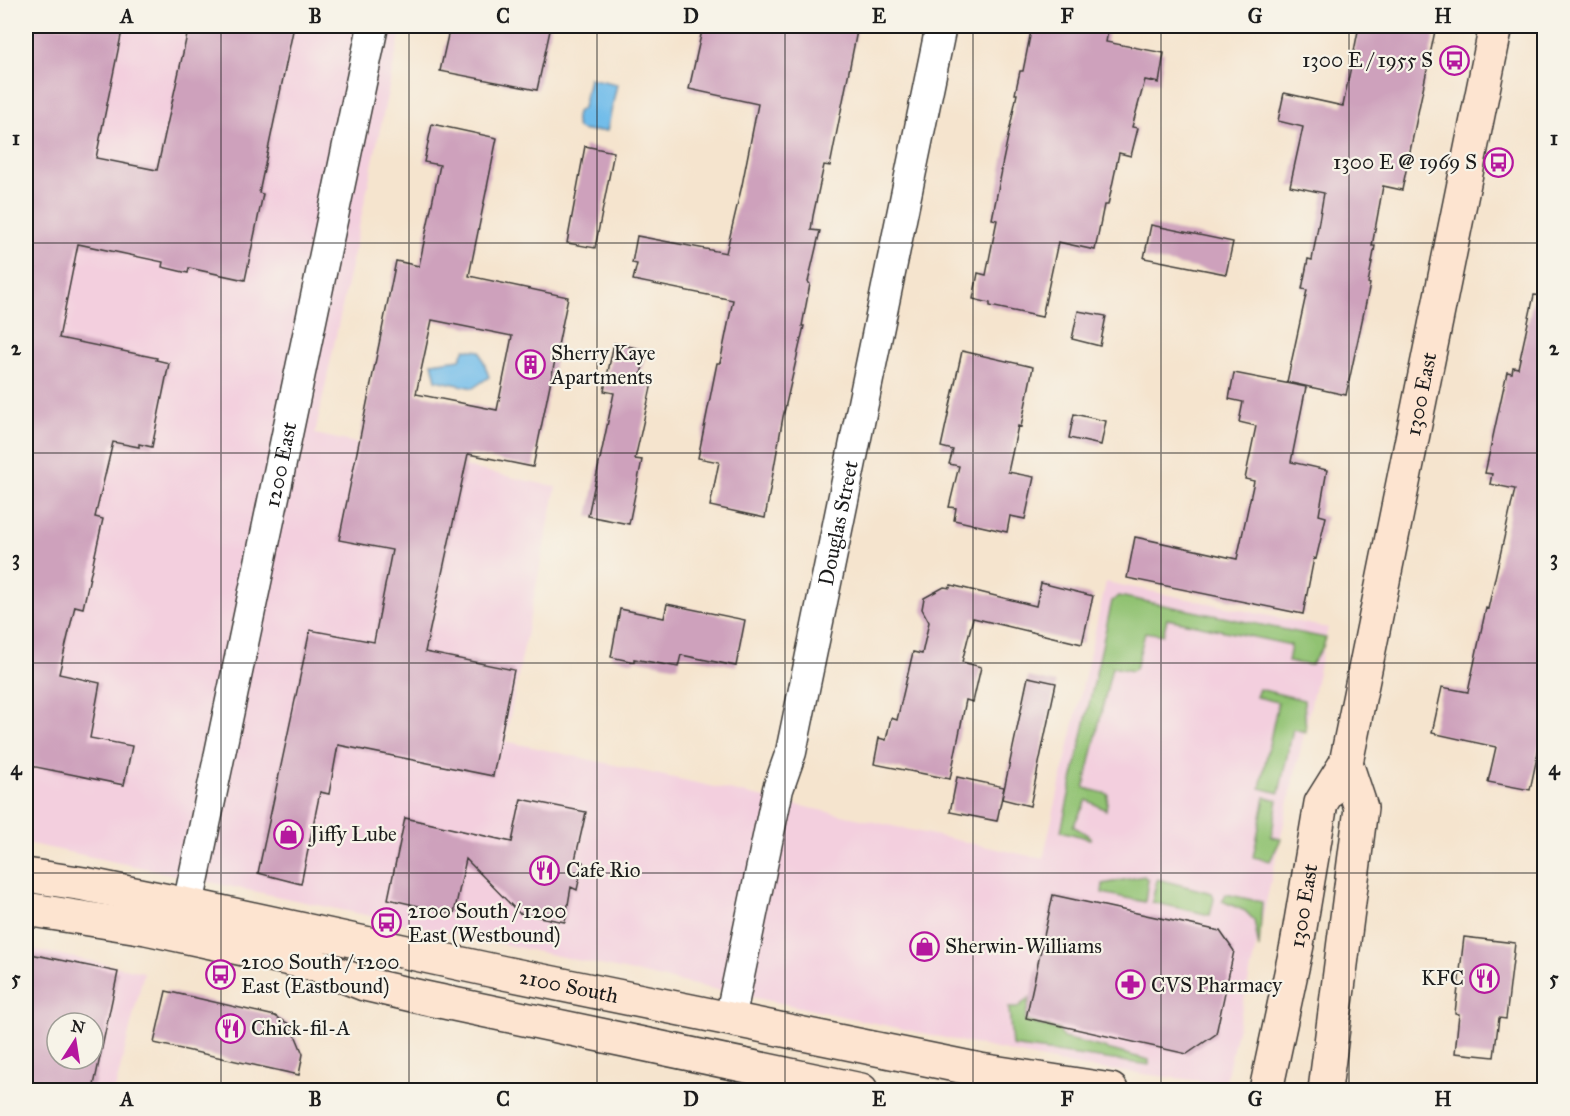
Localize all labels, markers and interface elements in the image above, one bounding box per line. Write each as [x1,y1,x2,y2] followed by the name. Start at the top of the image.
[118,4,134,28] text: A
[308,4,322,28] text: B
[496,4,510,28] text: C
[683,4,699,28] text: D
[872,4,887,28] text: E
[1060,4,1074,28] text: F
[1248,4,1263,28] text: G
[1434,4,1452,28] text: H
[1438,44,1470,76] bus stop icon: 1300 E / 1955 S
[1302,47,1433,73] place label: 1300 E / 1955 S
[12,126,20,150] text: 1
[1550,126,1558,150] text: 1
[1482,146,1514,178] bus stop icon: 1300 E @ 1969 S
[1333,149,1477,175] place label: 1300 E @ 1969 S
[11,336,22,360] text: 2
[1549,336,1560,360] text: 2
[550,340,656,390] place label: Sherry Kaye Apartments
[514,349,546,381] building icon: Sherry Kaye Apartments
[1400,349,1442,438] street label: 1300 East
[259,419,302,510] street label: 1200 East
[813,457,864,588] street label: Douglas Street
[12,546,20,571] text: 3
[1550,546,1558,571] text: 3
[10,756,22,781] text: 4
[1548,756,1560,781] text: 4
[273,818,305,850] shop icon: Jiffy Lube
[308,821,397,847] place label: Jiffy Lube
[529,854,561,886] restaurant icon: Cafe Rio
[566,857,641,883] place label: Cafe Rio
[1284,861,1324,950] street label: 1300 East
[408,898,566,948] place label: 2100 South / 1200 East (Westbound)
[371,907,403,939] bus stop icon: 2100 South / 1200 East (Westbound)
[908,930,940,962] shop icon: Sherwin-Williams
[945,933,1102,959] place label: Sherwin-Williams
[241,949,399,999] place label: 2100 South / 1200 East (Eastbound)
[204,958,236,990] bus stop icon: 2100 South / 1200 East (Eastbound)
[1469,962,1501,994] restaurant icon: KFC
[517,963,621,1009] street label: 2100 South
[1421,965,1464,991] place label: KFC
[11,966,21,990] text: 5
[1549,966,1559,990] text: 5
[1114,969,1146,1001] pharmacy icon: CVS Pharmacy
[1151,972,1283,998] place label: CVS Pharmacy
[45,1011,105,1071] north arrow
[214,1012,246,1044] restaurant icon: Chick-fil-A
[251,1015,351,1041] place label: Chick-fil-A
[69,1016,87,1038] text: N
[118,1087,134,1111] text: A
[308,1087,322,1111] text: B
[496,1087,510,1111] text: C
[683,1087,699,1111] text: D
[872,1087,887,1111] text: E
[1060,1087,1074,1111] text: F
[1248,1087,1263,1111] text: G
[1434,1087,1452,1111] text: H

